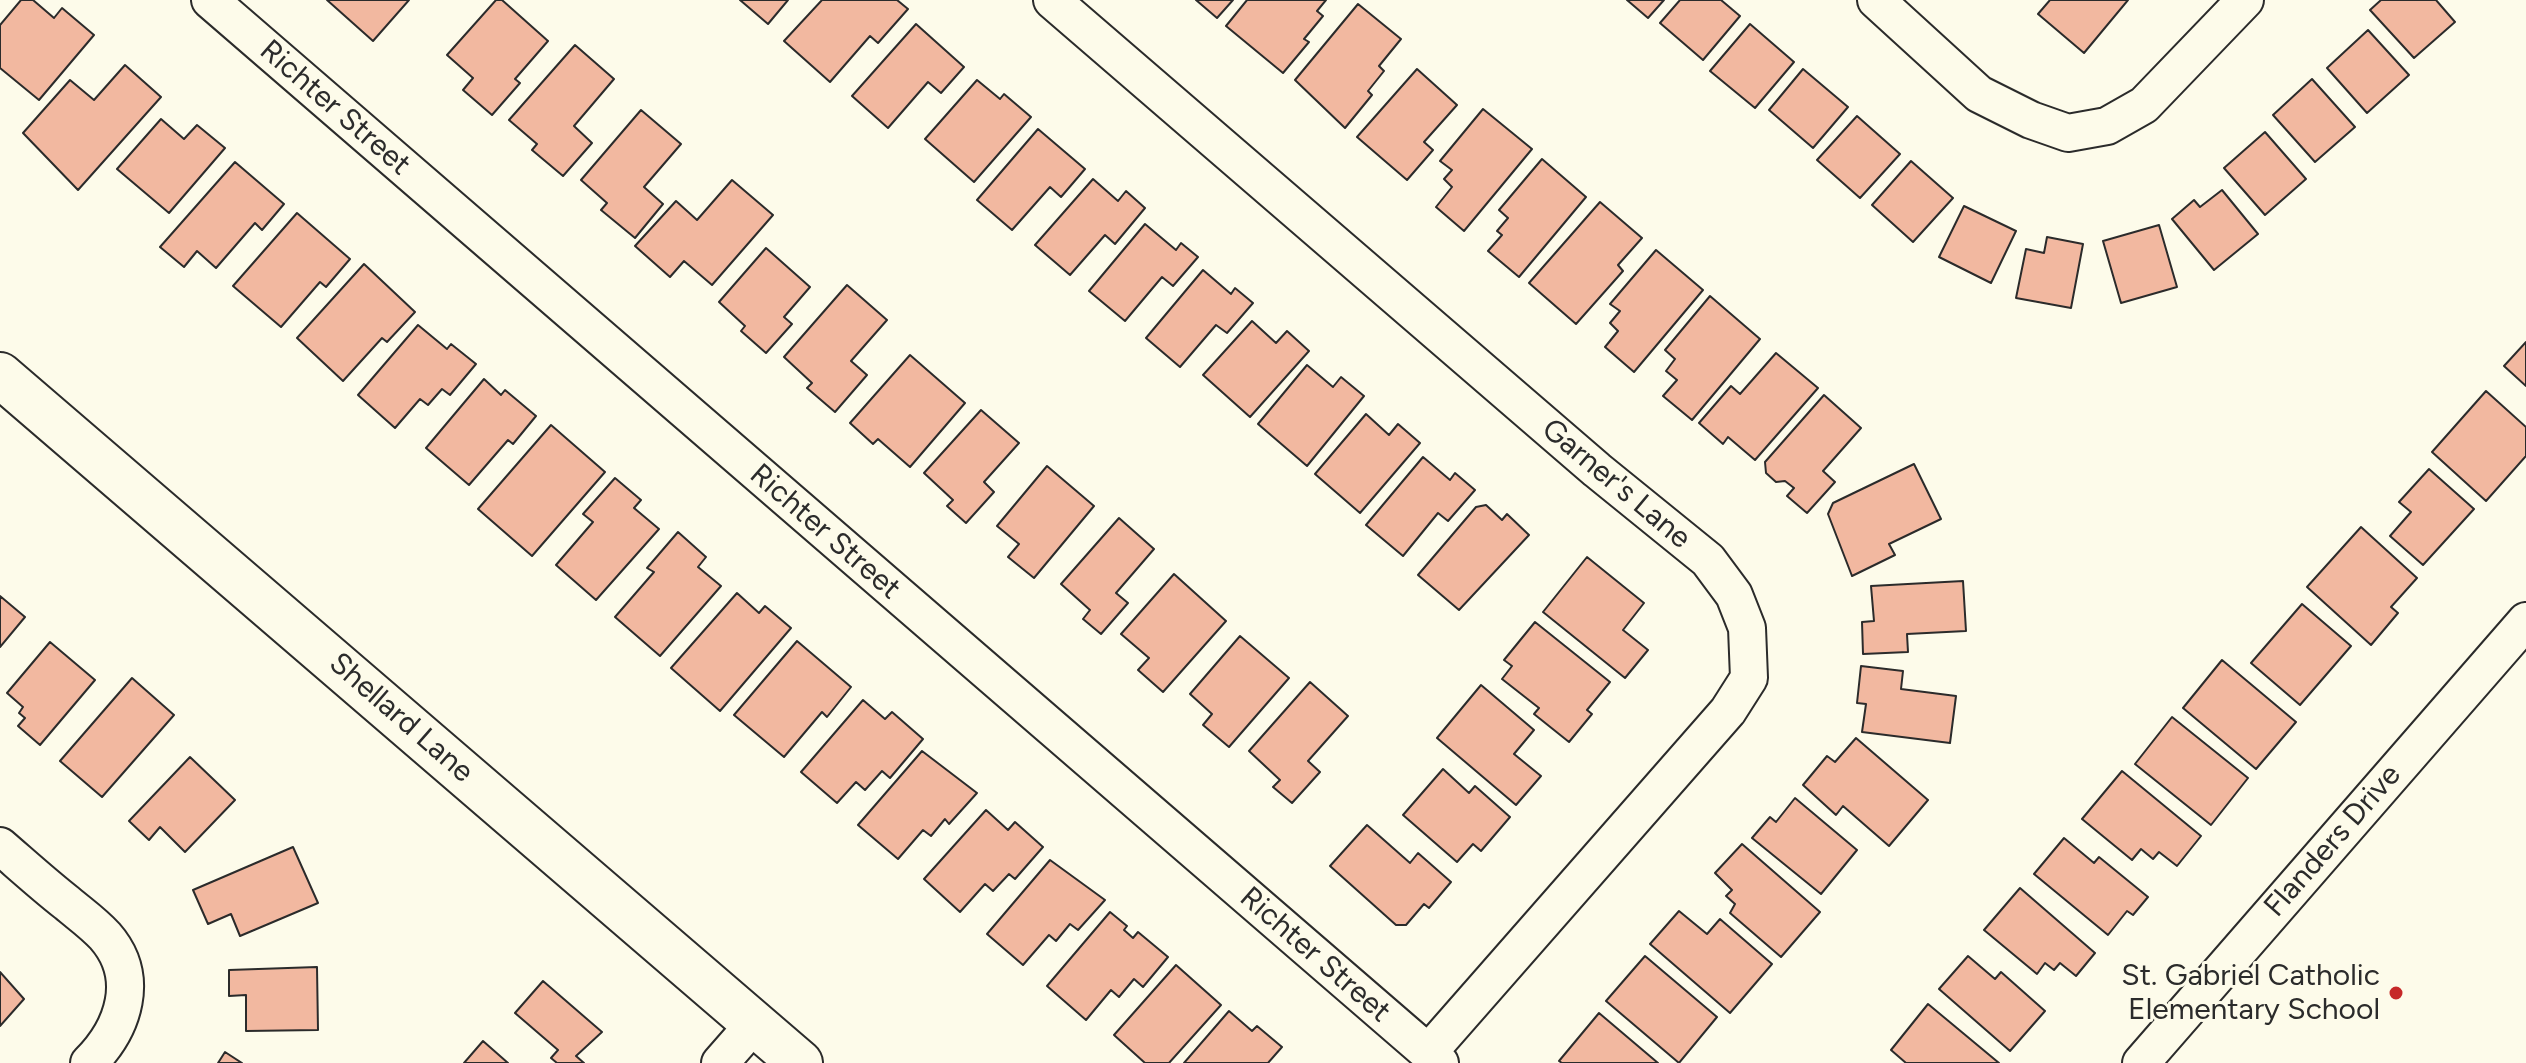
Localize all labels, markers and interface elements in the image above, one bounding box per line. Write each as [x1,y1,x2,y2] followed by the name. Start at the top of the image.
[252,33,418,183] street label: Richter Street
[1534,411,1698,557] street label: Garner's Lane
[742,457,908,607] street label: Richter Street
[322,646,480,790] street label: Shellard Lane
[2257,758,2409,924] street label: Flanders Drive
[1232,880,1398,1030] street label: Richter Street
[2121,958,2380,1028] place label: St. Gabriel Catholic Elementary School
[2387,984,2405,1002] marker: St. Gabriel Catholic Elementary School

